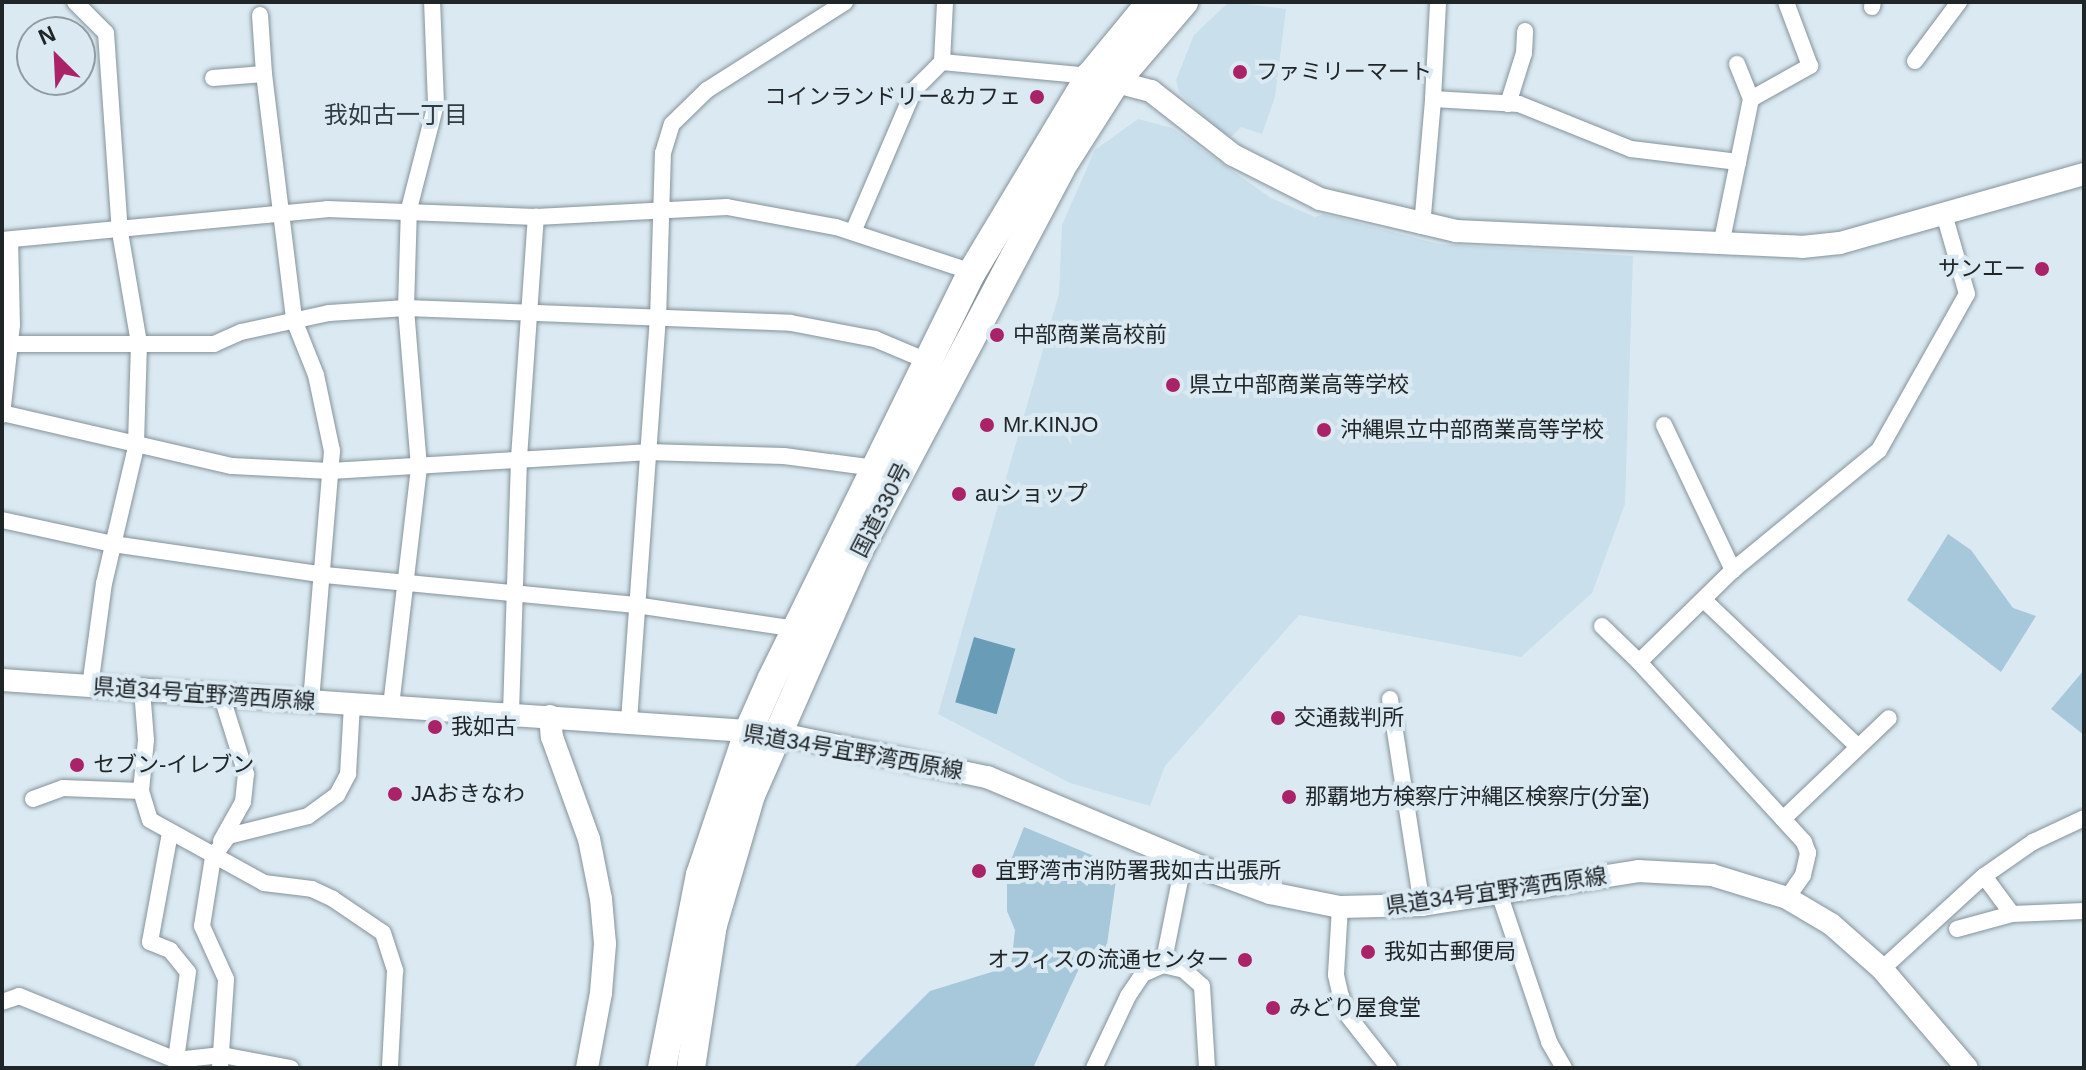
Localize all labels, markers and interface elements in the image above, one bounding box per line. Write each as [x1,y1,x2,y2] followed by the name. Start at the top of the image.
[16,16,96,96] north arrow
[34,21,59,50] text: N
[1256,59,1432,85] place label: ファミリーマート
[1231,63,1249,81] marker: ファミリーマート
[764,84,1021,110] place label: コインランドリー&カフェ
[1028,88,1046,106] marker: コインランドリー&カフェ
[324,101,468,129] district label: 我如古一丁目
[1938,256,2026,282] place label: サンエー
[2033,260,2051,278] marker: サンエー
[1013,322,1167,348] place label: 中部商業高校前
[988,326,1006,344] marker: 中部商業高校前
[1189,372,1409,398] place label: 県立中部商業高等学校
[1164,376,1182,394] marker: 県立中部商業高等学校
[1003,412,1098,438] place label: Mr.KINJO
[978,416,996,434] marker: Mr.KINJO
[1340,417,1604,443] place label: 沖縄県立中部商業高等学校
[1315,421,1333,439] marker: 沖縄県立中部商業高等学校
[846,458,916,562] street label: 国道330号
[975,481,1087,507] place label: auショップ
[950,485,968,503] marker: auショップ
[92,673,316,715] street label: 県道34号宜野湾西原線
[1294,705,1404,731] place label: 交通裁判所
[1269,709,1287,727] marker: 交通裁判所
[451,714,517,740] place label: 我如古
[426,718,444,736] marker: 我如古
[741,720,965,784] street label: 県道34号宜野湾西原線
[93,752,254,778] place label: セブン-イレブン
[68,756,86,774] marker: セブン-イレブン
[411,781,525,807] place label: JAおきなわ
[1305,784,1650,810] place label: 那覇地方検察庁沖縄区検察庁(分室)
[386,785,404,803] marker: JAおきなわ
[1280,788,1298,806] marker: 那覇地方検察庁沖縄区検察庁(分室)
[995,858,1281,884] place label: 宜野湾市消防署我如古出張所
[970,862,988,880] marker: 宜野湾市消防署我如古出張所
[1384,862,1608,920] street label: 県道34号宜野湾西原線
[1384,939,1516,965] place label: 我如古郵便局
[1359,943,1377,961] marker: 我如古郵便局
[987,947,1229,973] place label: オフィスの流通センター
[1236,951,1254,969] marker: オフィスの流通センター
[1289,995,1421,1021] place label: みどり屋食堂
[1264,999,1282,1017] marker: みどり屋食堂

